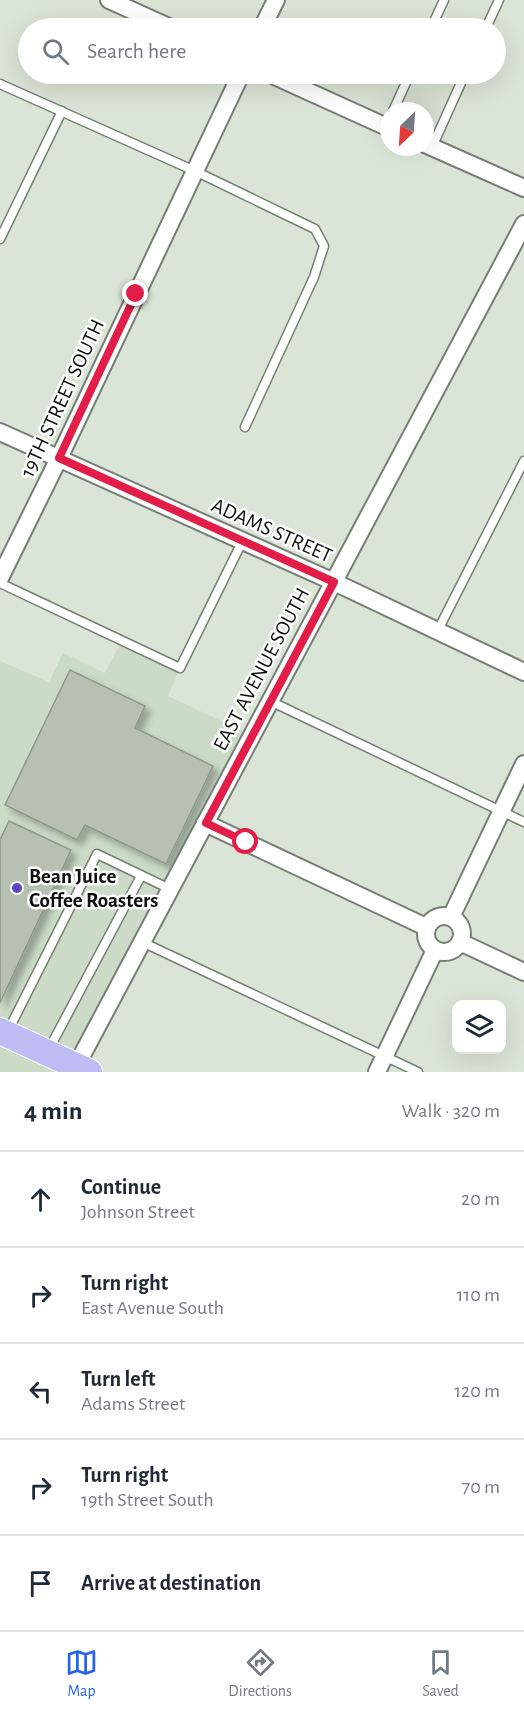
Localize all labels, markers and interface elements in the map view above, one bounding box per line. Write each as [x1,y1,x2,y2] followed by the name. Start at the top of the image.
[18,18,506,84] search box
[39,35,72,68] icon: search
[87,40,186,62] text: Search here
[380,102,434,156] north arrow
[122,280,148,306] route end
[17,316,108,480] street label: 19TH STREET SOUTH
[208,495,335,566] street label: ADAMS STREET
[210,584,313,754] street label: EAST AVENUE SOUTH
[232,828,258,854] route start
[29,866,158,911] place label: Bean Juice Coffee Roasters
[10,881,24,895] marker: Bean Juice Coffee Roasters
[452,1000,506,1054] map controls
[452,1000,506,1054] button: layers
[24,1098,83,1124] text: 4 min
[402,1101,500,1121] text: Walk · 320 m
[81,1176,161,1198] text: Continue
[24,1183,57,1216] icon: ahead
[461,1189,500,1209] text: 20 m
[81,1202,195,1222] text: Johnson Street
[81,1272,168,1294] text: Turn right
[24,1279,57,1312] icon: right
[456,1285,500,1305] text: 110 m
[81,1298,224,1318] text: East Avenue South
[81,1368,155,1390] text: Turn left
[24,1375,57,1408] icon: left
[454,1381,500,1401] text: 120 m
[81,1394,185,1414] text: Adams Street
[81,1464,168,1486] text: Turn right
[24,1471,57,1504] icon: right
[462,1477,500,1497] text: 70 m
[81,1490,214,1510] text: 19th Street South
[24,1567,57,1600] icon: arrive
[81,1572,261,1594] text: Arrive at destination
[65,1646,98,1701] tab: Map
[228,1646,292,1701] tab: Directions
[422,1646,459,1701] tab: Saved

